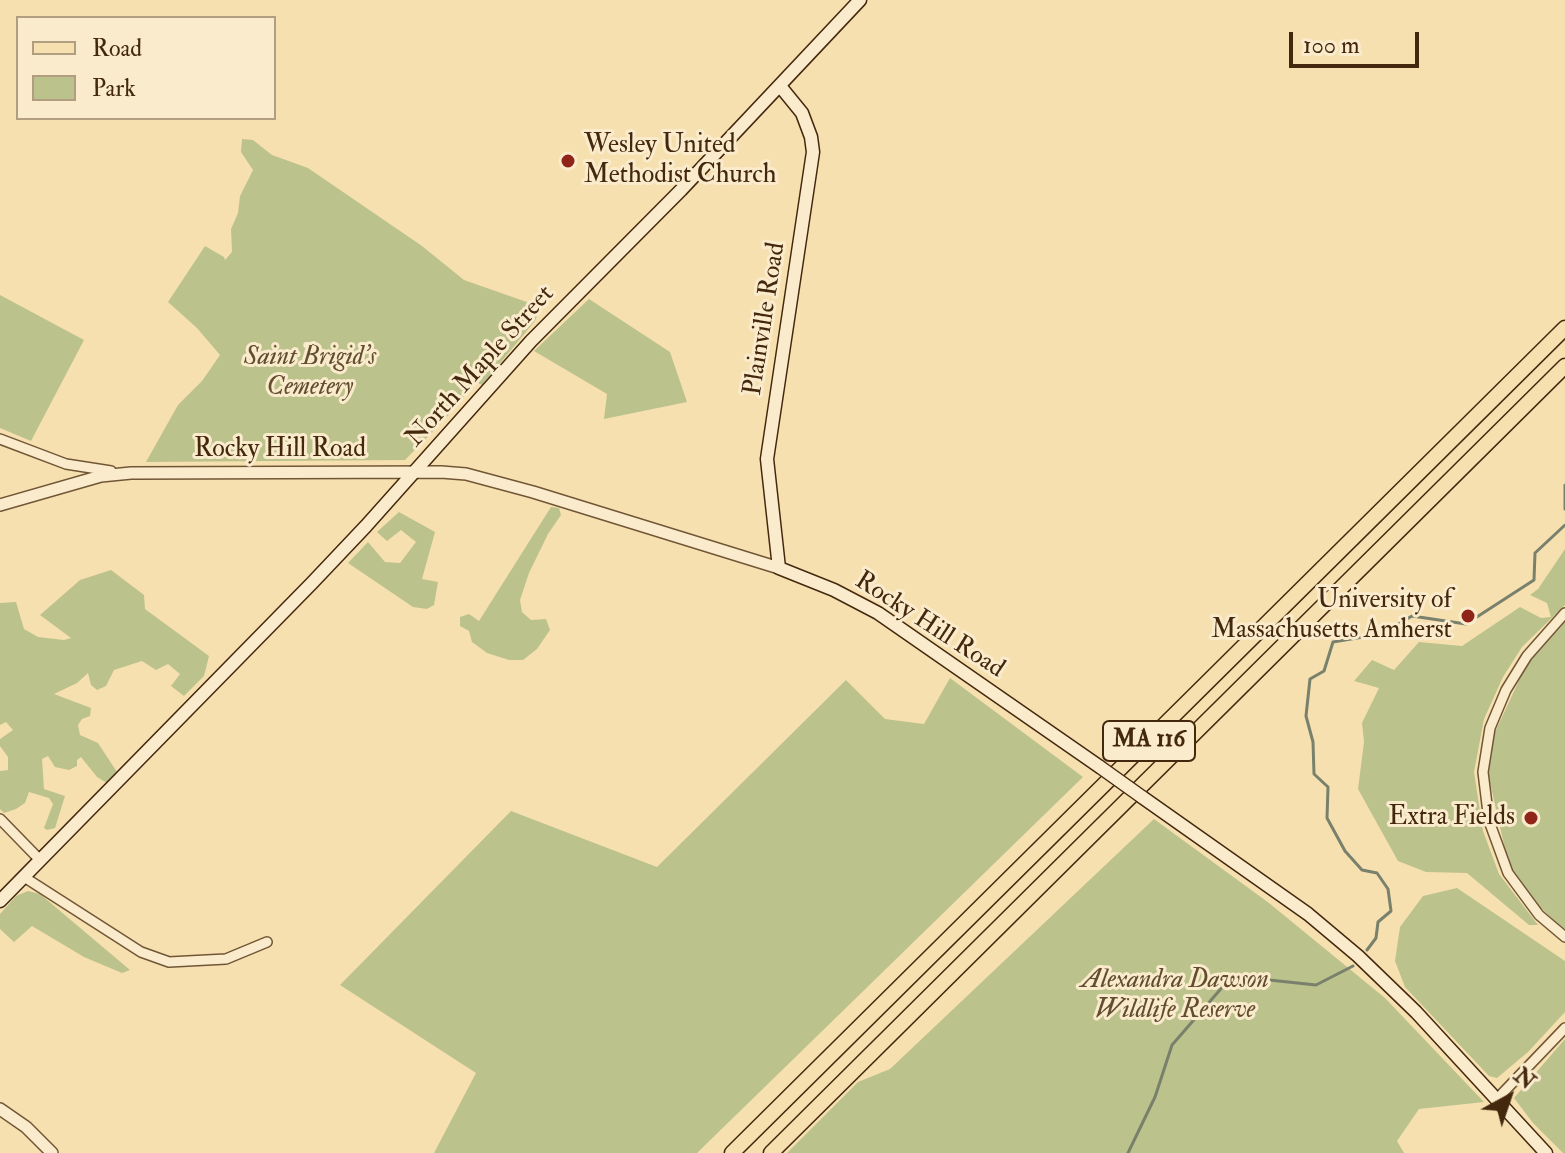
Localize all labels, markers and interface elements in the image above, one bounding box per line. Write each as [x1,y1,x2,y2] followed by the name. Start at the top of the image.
[16,16,276,120] legend
[1293,16,1423,66] scale bar
[1303,30,1360,61] text: 100 m
[92,33,142,64] text: Road
[92,73,136,104] text: Park
[584,130,776,192] place label: Wesley United Methodist Church
[559,152,577,170] marker: Wesley United Methodist Church
[738,240,794,398] street label: Plainville Road
[400,280,562,454] street label: North Maple Street
[244,342,376,404] park label: Saint Brigid's Cemetery
[194,434,366,466] street label: Rocky Hill Road
[848,566,1010,686] street label: Rocky Hill Road
[1211,585,1452,646] place label: University of Massachusetts Amherst
[1459,607,1477,625] marker: University of Massachusetts Amherst
[1103,721,1195,761] road number: MA 116
[1388,802,1515,834] place label: Extra Fields
[1522,809,1540,827] marker: Extra Fields
[1081,965,1269,1026] park label: Alexandra Dawson Wildlife Reserve
[1469,1057,1549,1137] north arrow
[1508,1062,1541,1096] text: N

